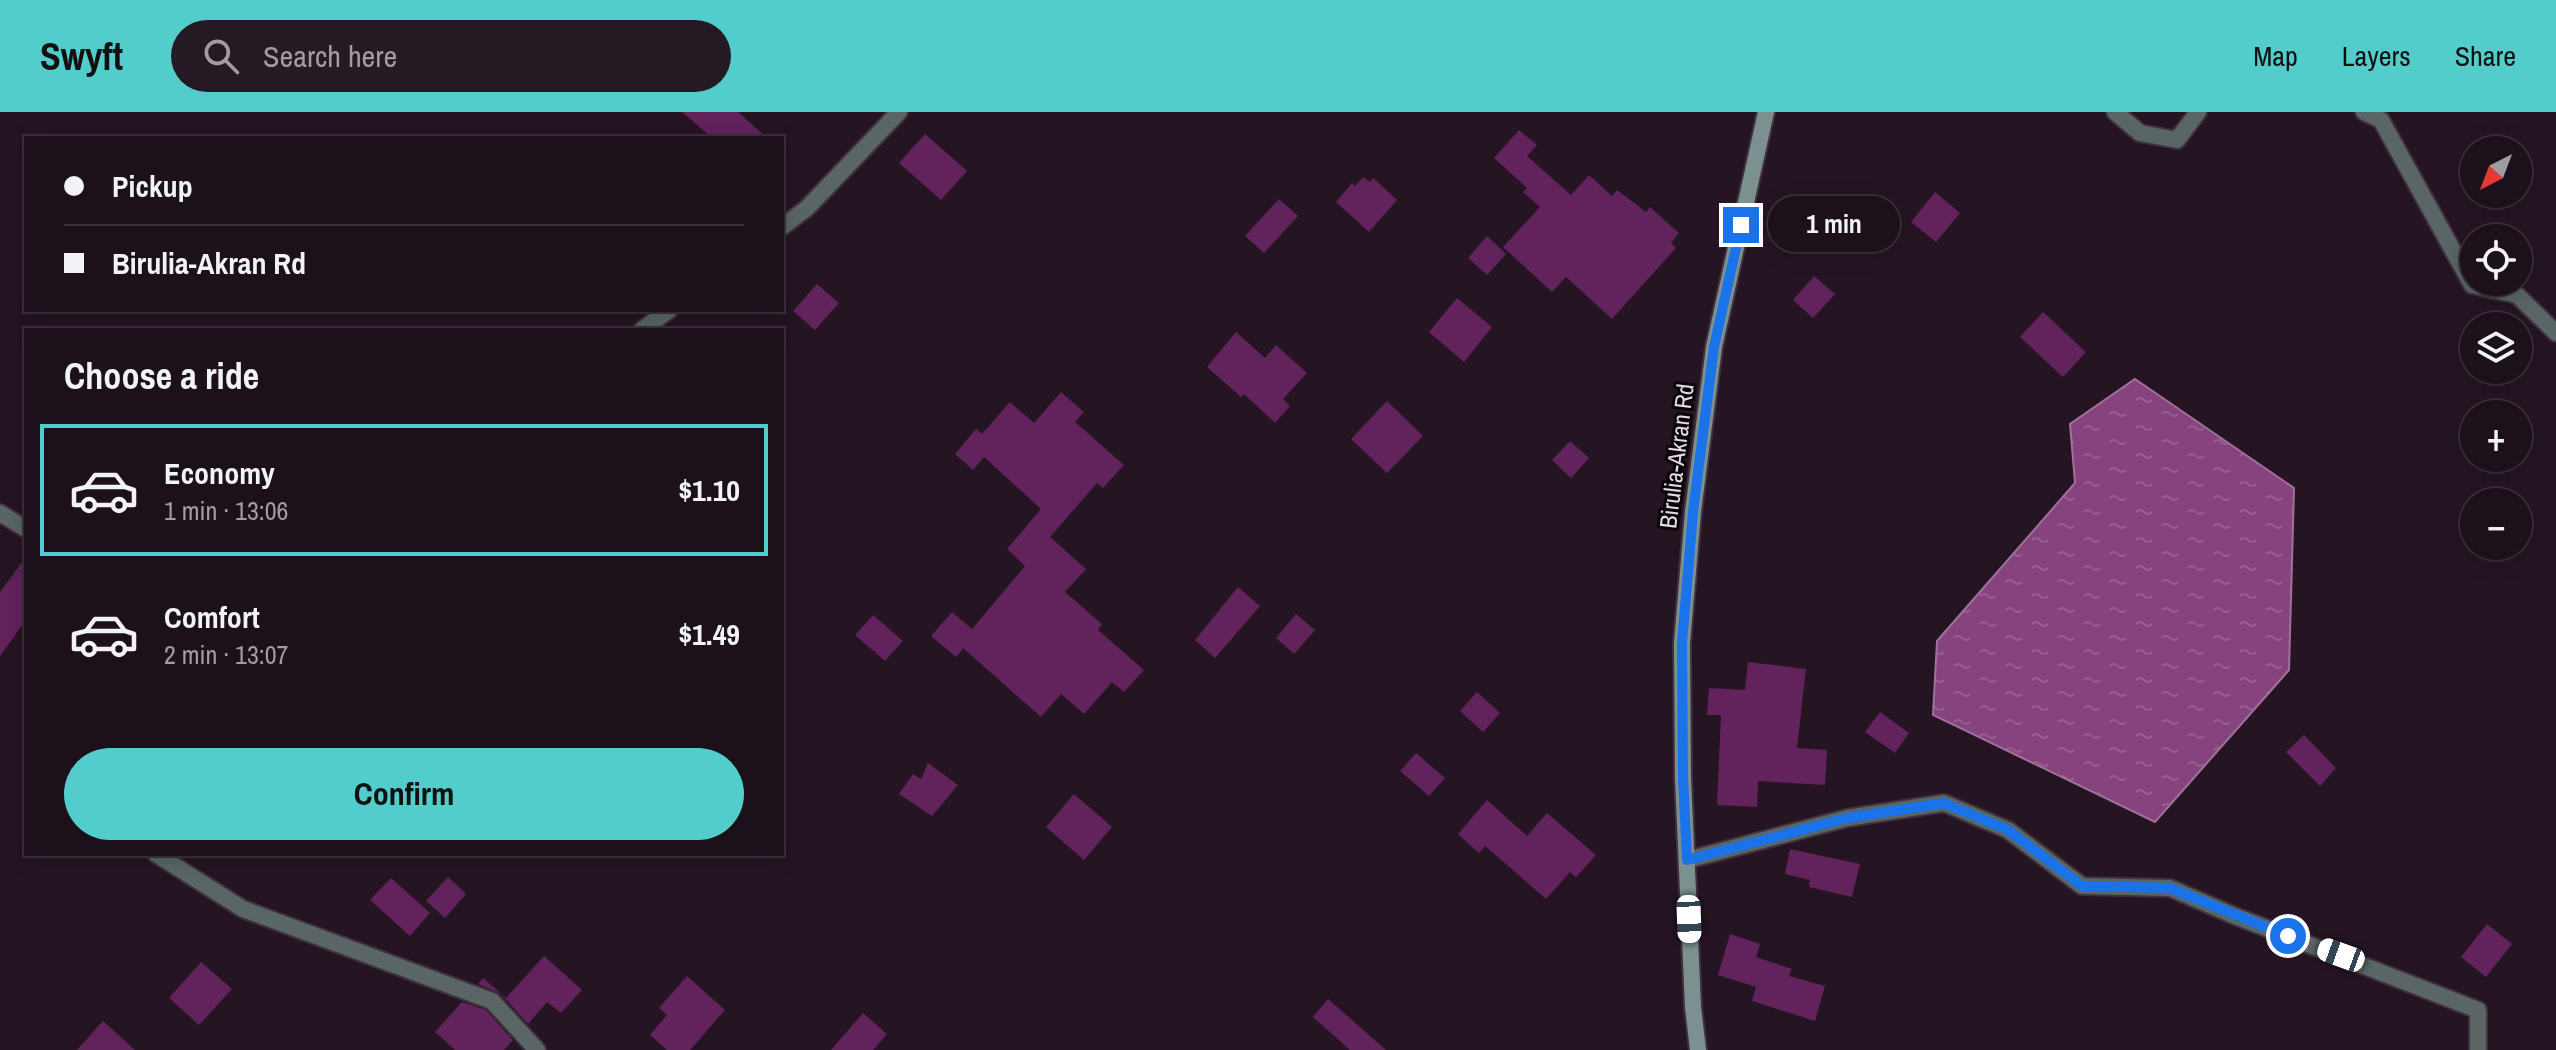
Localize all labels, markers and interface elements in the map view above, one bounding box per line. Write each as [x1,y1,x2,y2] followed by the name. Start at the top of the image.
[171,20,731,92] search box
[40,31,123,82] text: Swyft
[199,34,243,78] icon: search
[263,36,397,76] text: Search here
[2253,37,2298,75] text: Map
[2342,37,2411,75] text: Layers
[2455,37,2516,75] text: Share
[2460,136,2532,208] north arrow
[2460,136,2532,560] map controls
[112,166,193,206] text: Pickup
[1769,197,1901,253] callout: 1 min
[1806,206,1862,241] text: 1 min
[1723,207,1759,243] route end
[2460,224,2532,296] button: locate
[112,243,306,283] text: Birulia-Akran Rd
[2460,312,2532,384] button: layers
[64,352,259,400] text: Choose a ride
[1651,382,1701,530] street label: Birulia-Akran Rd
[2460,400,2532,472] button: +
[164,453,275,493] text: Economy
[68,454,140,526] icon: car
[678,470,740,510] text: $1.10
[2460,488,2532,560] button: −
[164,493,288,528] text: 1 min · 13:06
[164,597,260,637] text: Comfort
[68,598,140,670] icon: car
[678,614,740,654] text: $1.49
[164,637,288,672] text: 2 min · 13:07
[64,748,744,840] button: Confirm
[1676,895,1702,943] car
[2270,918,2306,954] route start
[2314,936,2368,974] car

